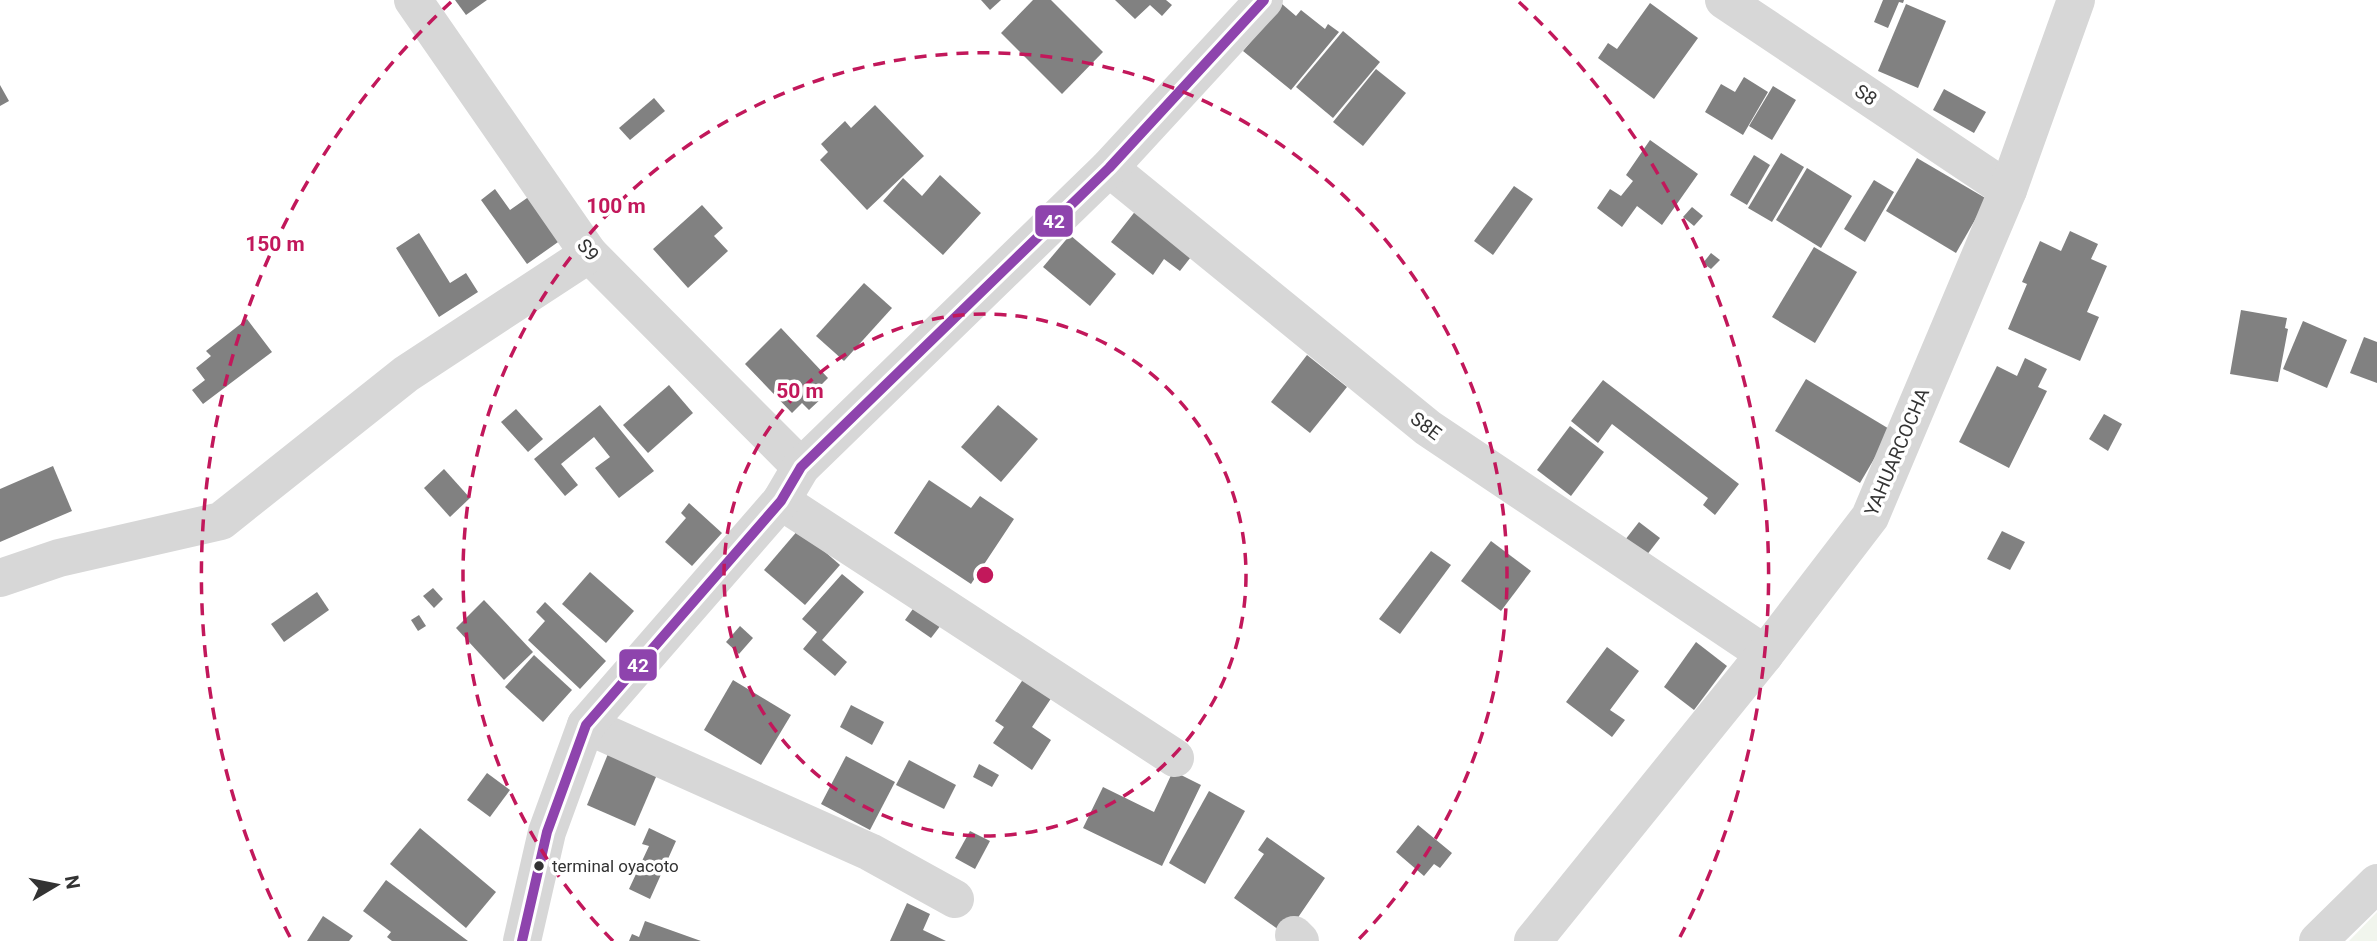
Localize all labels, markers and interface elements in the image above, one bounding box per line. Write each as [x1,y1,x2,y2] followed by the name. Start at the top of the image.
[1850,79,1882,111] street label: S8
[586,194,646,218] text: 100 m
[1034,204,1074,238] line badge: 42
[1043,210,1065,233] text: 42
[245,232,305,256] text: 150 m
[572,234,604,266] street label: S9
[776,379,824,403] text: 50 m
[1860,384,1935,519] street label: YAHUARCOCHA
[1406,407,1446,445] street label: S8E
[973,563,997,587] centre of rings
[618,648,658,682] line badge: 42
[627,654,649,677] text: 42
[21,850,91,920] north arrow
[552,856,679,876] place label: terminal oyacoto
[532,859,546,873] marker: terminal oyacoto
[60,874,85,891] text: N

